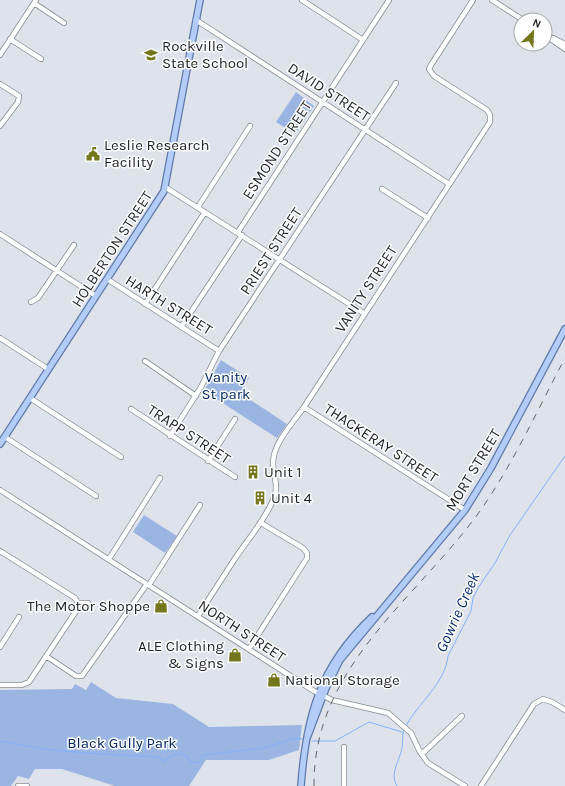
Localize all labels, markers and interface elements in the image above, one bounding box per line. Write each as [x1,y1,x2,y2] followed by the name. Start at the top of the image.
[513,12,553,52] north arrow
[531,16,543,31] text: N
[162,37,248,72] place label: Rockville State School
[143,47,159,63] school or university icon: Rockville State School
[285,59,374,126] street label: DAVID STREET
[238,97,316,203] street label: ESMOND STREET
[104,136,209,171] place label: Leslie Research Facility
[85,146,101,162] public building icon: Leslie Research Facility
[68,187,157,310] street label: HOLBERTON STREET
[236,204,306,298] street label: PRIEST STREET
[331,242,401,336] street label: VANITY STREET
[122,271,216,339] street label: HARTH STREET
[201,368,251,403] park label: Vanity St park
[321,399,442,487] street label: THACKERAY STREET
[144,400,234,468] street label: TRAPP STREET
[441,425,505,514] street label: MORT STREET
[264,463,301,481] place label: Unit 1
[245,464,261,480] building icon: Unit 1
[271,489,313,507] place label: Unit 4
[252,490,268,506] building icon: Unit 4
[431,569,484,655] water label: Gowrie Creek
[195,596,289,666] street label: NORTH STREET
[27,597,150,615] place label: The Motor Shoppe
[153,598,169,614] shop icon: The Motor Shoppe
[138,637,225,672] place label: ALE Clothing & Signs
[227,647,243,663] shop icon: ALE Clothing & Signs
[285,671,400,689] place label: National Storage
[266,672,282,688] shop icon: National Storage
[67,734,177,752] park label: Black Gully Park

